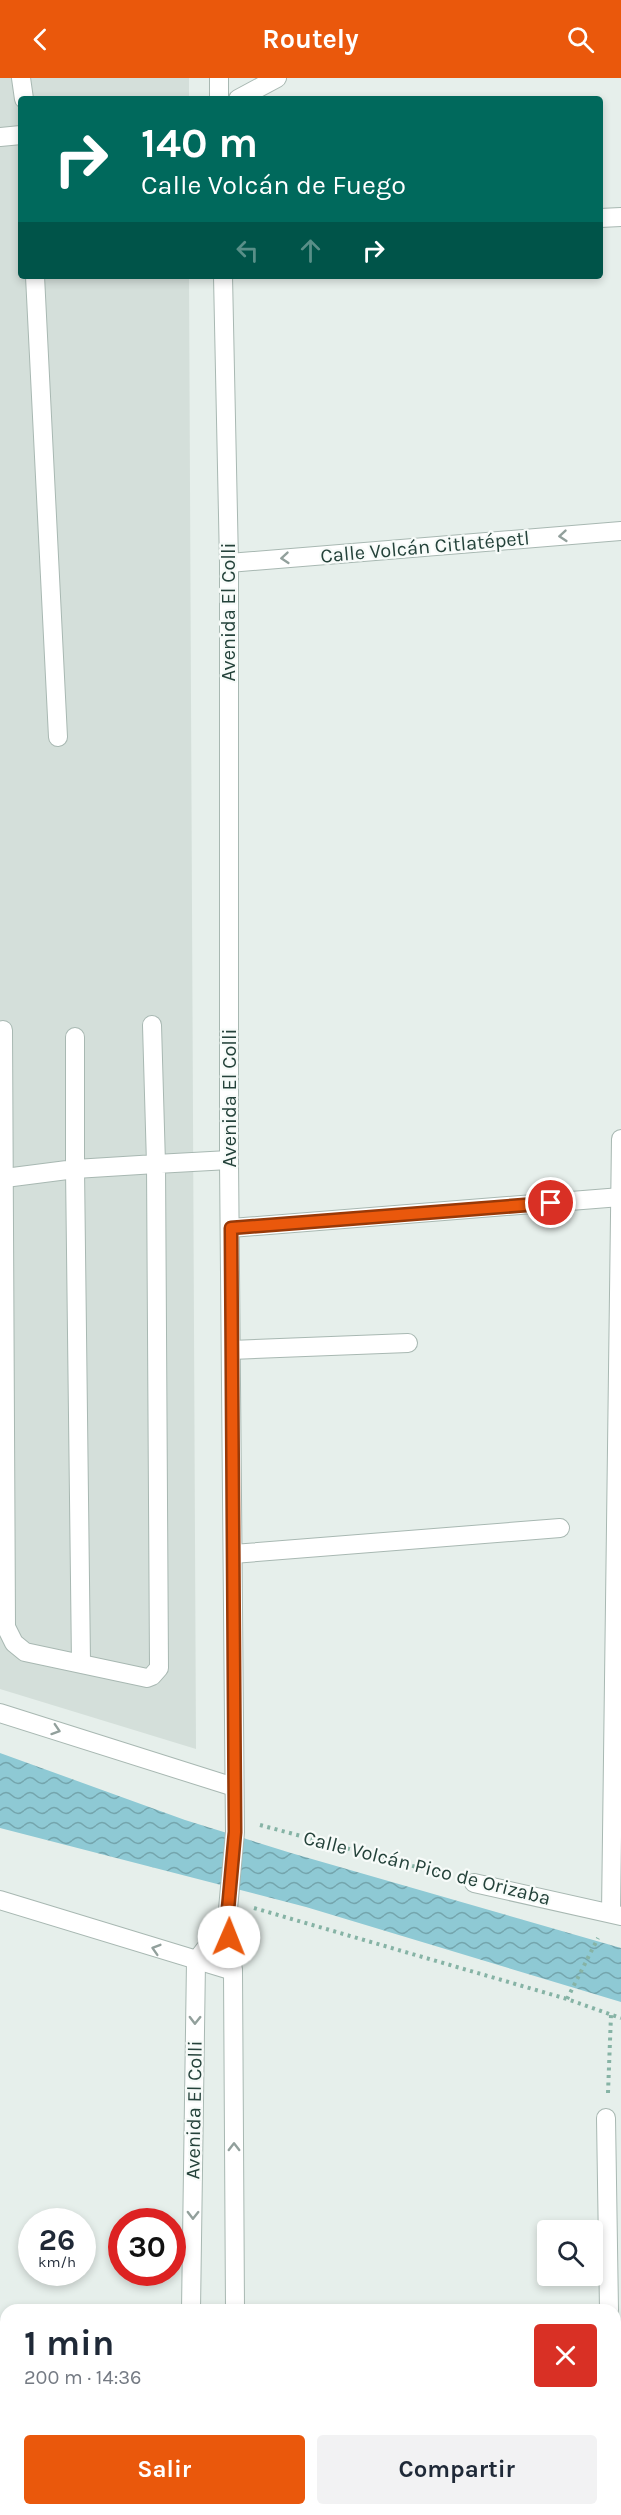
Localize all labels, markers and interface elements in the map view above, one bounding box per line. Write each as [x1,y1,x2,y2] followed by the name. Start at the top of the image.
[24,23,57,56] icon: back
[262,23,359,55] text: Routely
[564,23,597,56] icon: search
[141,118,258,168] text: 140 m
[42,120,120,198] icon: right
[141,169,406,201] text: Calle Volcán de Fuego
[231,234,264,267] icon: left
[294,234,327,267] icon: ahead
[357,234,390,267] icon: right
[319,526,531,568] street label: Calle Volcán Citlatépetl
[558,529,567,542] one-way arrow
[217,543,240,681] street label: Avenida El Colli
[280,551,289,564] one-way arrow
[218,1029,241,1167] street label: Avenida El Colli
[525,1177,576,1228] pin
[534,1186,567,1219] icon: arrive
[50,1723,61,1736] one-way arrow
[301,1826,553,1910] street label: Calle Volcán Pico de Orizaba
[197,1905,261,1969] position arrow
[151,1944,162,1956] one-way arrow
[189,2015,201,2024] one-way arrow
[181,2040,207,2180] street label: Avenida El Colli
[228,2142,240,2151] one-way arrow
[108,2208,186,2286] speed limit sign: 30
[187,2210,199,2219] one-way arrow
[537,2220,603,2286] map controls
[537,2220,603,2286] button: search
[39,2222,75,2258] text: 26
[38,2253,76,2271] text: km/h
[24,2322,114,2364] text: 1 min
[534,2324,597,2387] button: close
[24,2366,142,2389] text: 200 m · 14:36
[24,2435,305,2504] button: Salir
[317,2435,597,2504] button: Compartir

